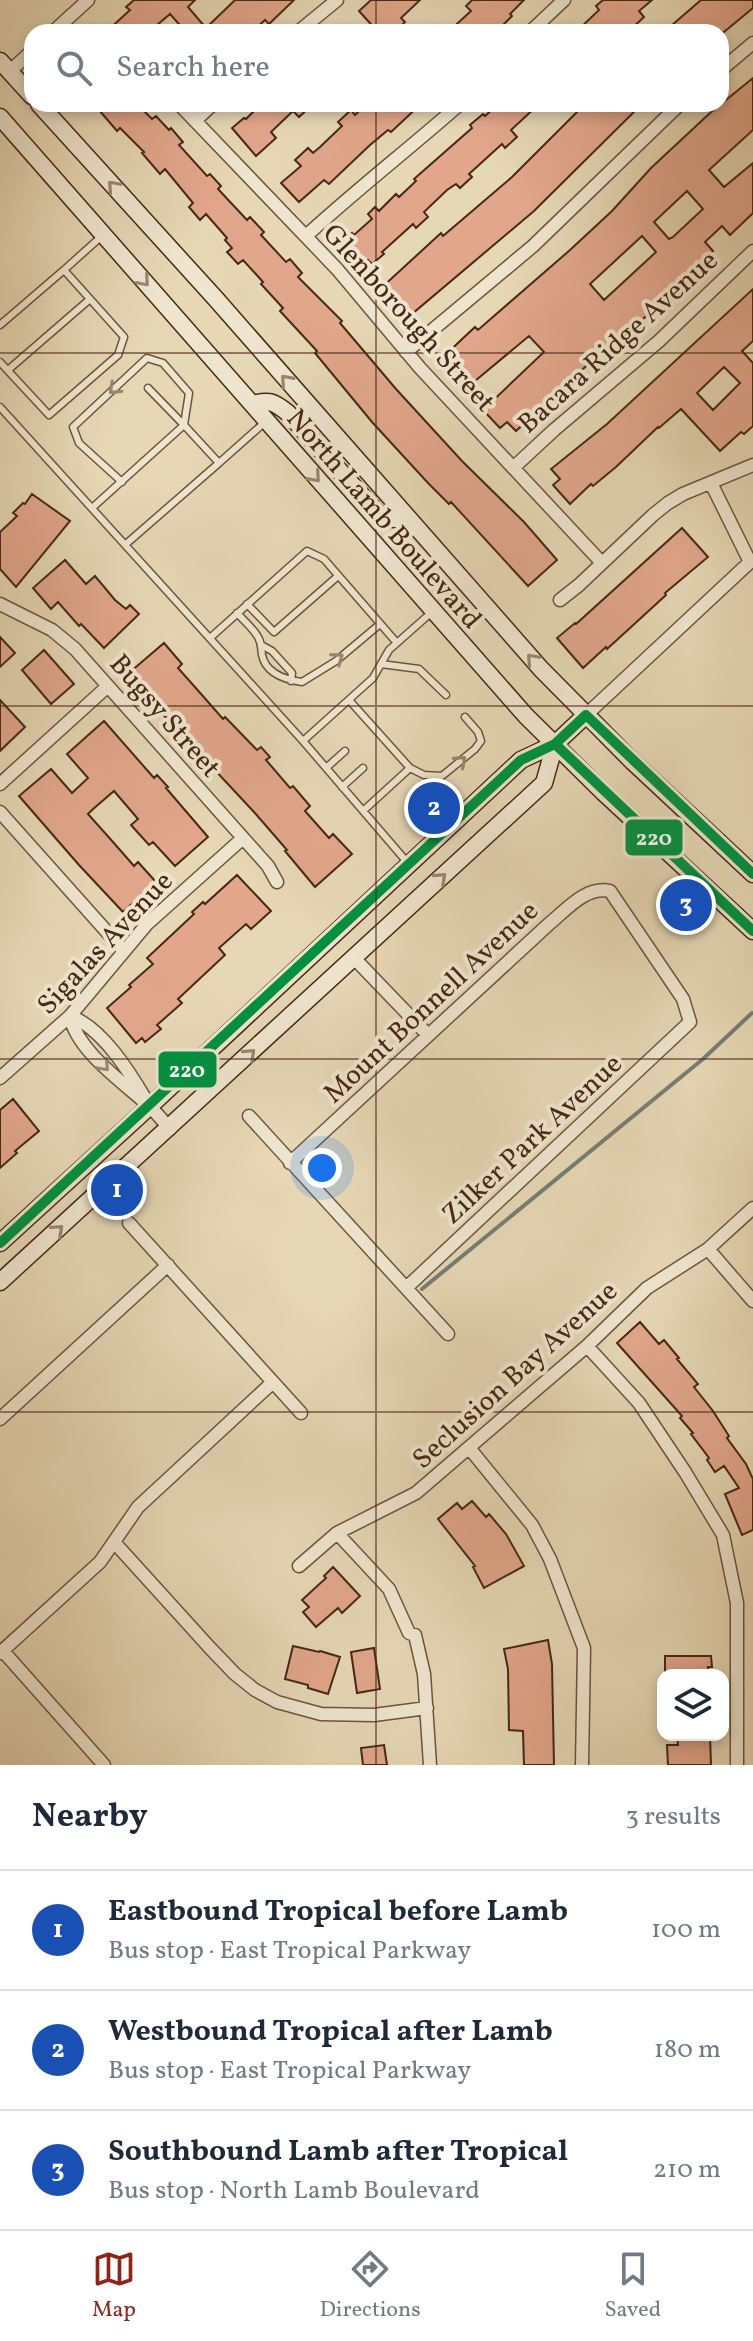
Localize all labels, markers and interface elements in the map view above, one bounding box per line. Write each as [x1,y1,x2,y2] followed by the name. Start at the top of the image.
[24,24,729,112] search box
[52,46,96,90] icon: search
[116,47,270,89] text: Search here
[108,180,123,195] one-way arrow
[313,216,503,421] street label: Glenborough Street
[510,242,727,443] street label: Bacara Ridge Avenue
[134,271,149,286] one-way arrow
[281,374,296,389] one-way arrow
[109,379,123,394] one-way arrow
[276,401,490,638] street label: North Lamb Boulevard
[305,468,320,482] one-way arrow
[99,646,229,787] street label: Bugsy Street
[527,653,542,668] one-way arrow
[329,654,344,668] one-way arrow
[452,756,467,771] one-way arrow
[408,778,460,838] pin: 2
[624,818,684,857] line badge: 220
[636,824,672,855] text: 220
[29,863,183,1024] street label: Sigalas Avenue
[431,874,446,888] one-way arrow
[660,875,712,935] pin: 3
[316,893,548,1113] street label: Mount Bonnell Avenue
[434,1046,632,1234] street label: Zilker Park Avenue
[157,1050,218,1089] line badge: 220
[240,1050,255,1064] one-way arrow
[94,1056,109,1071] one-way arrow
[169,1056,205,1087] text: 220
[302,1148,342,1188] your location
[91,1160,143,1220] pin: 1
[48,1225,63,1240] one-way arrow
[404,1273,627,1479] street label: Seclusion Bay Avenue
[657,1669,729,1741] map controls
[657,1669,729,1741] button: layers
[32,1794,148,1841] text: Nearby
[625,1799,721,1835] text: 3 results
[108,1891,568,1933] text: Eastbound Tropical before Lamb
[53,1912,63,1948] text: 1
[651,1912,721,1948] text: 100 m
[108,1933,471,1969] text: Bus stop · East Tropical Parkway
[108,2011,553,2053] text: Westbound Tropical after Lamb
[51,2032,65,2068] text: 2
[654,2032,721,2068] text: 180 m
[108,2053,471,2089] text: Bus stop · East Tropical Parkway
[108,2131,568,2173] text: Southbound Lamb after Tropical
[51,2152,65,2188] text: 3
[653,2152,721,2188] text: 210 m
[108,2173,480,2209] text: Bus stop · North Lamb Boulevard
[92,2247,136,2326] tab: Map
[320,2247,421,2326] tab: Directions
[604,2247,661,2326] tab: Saved

